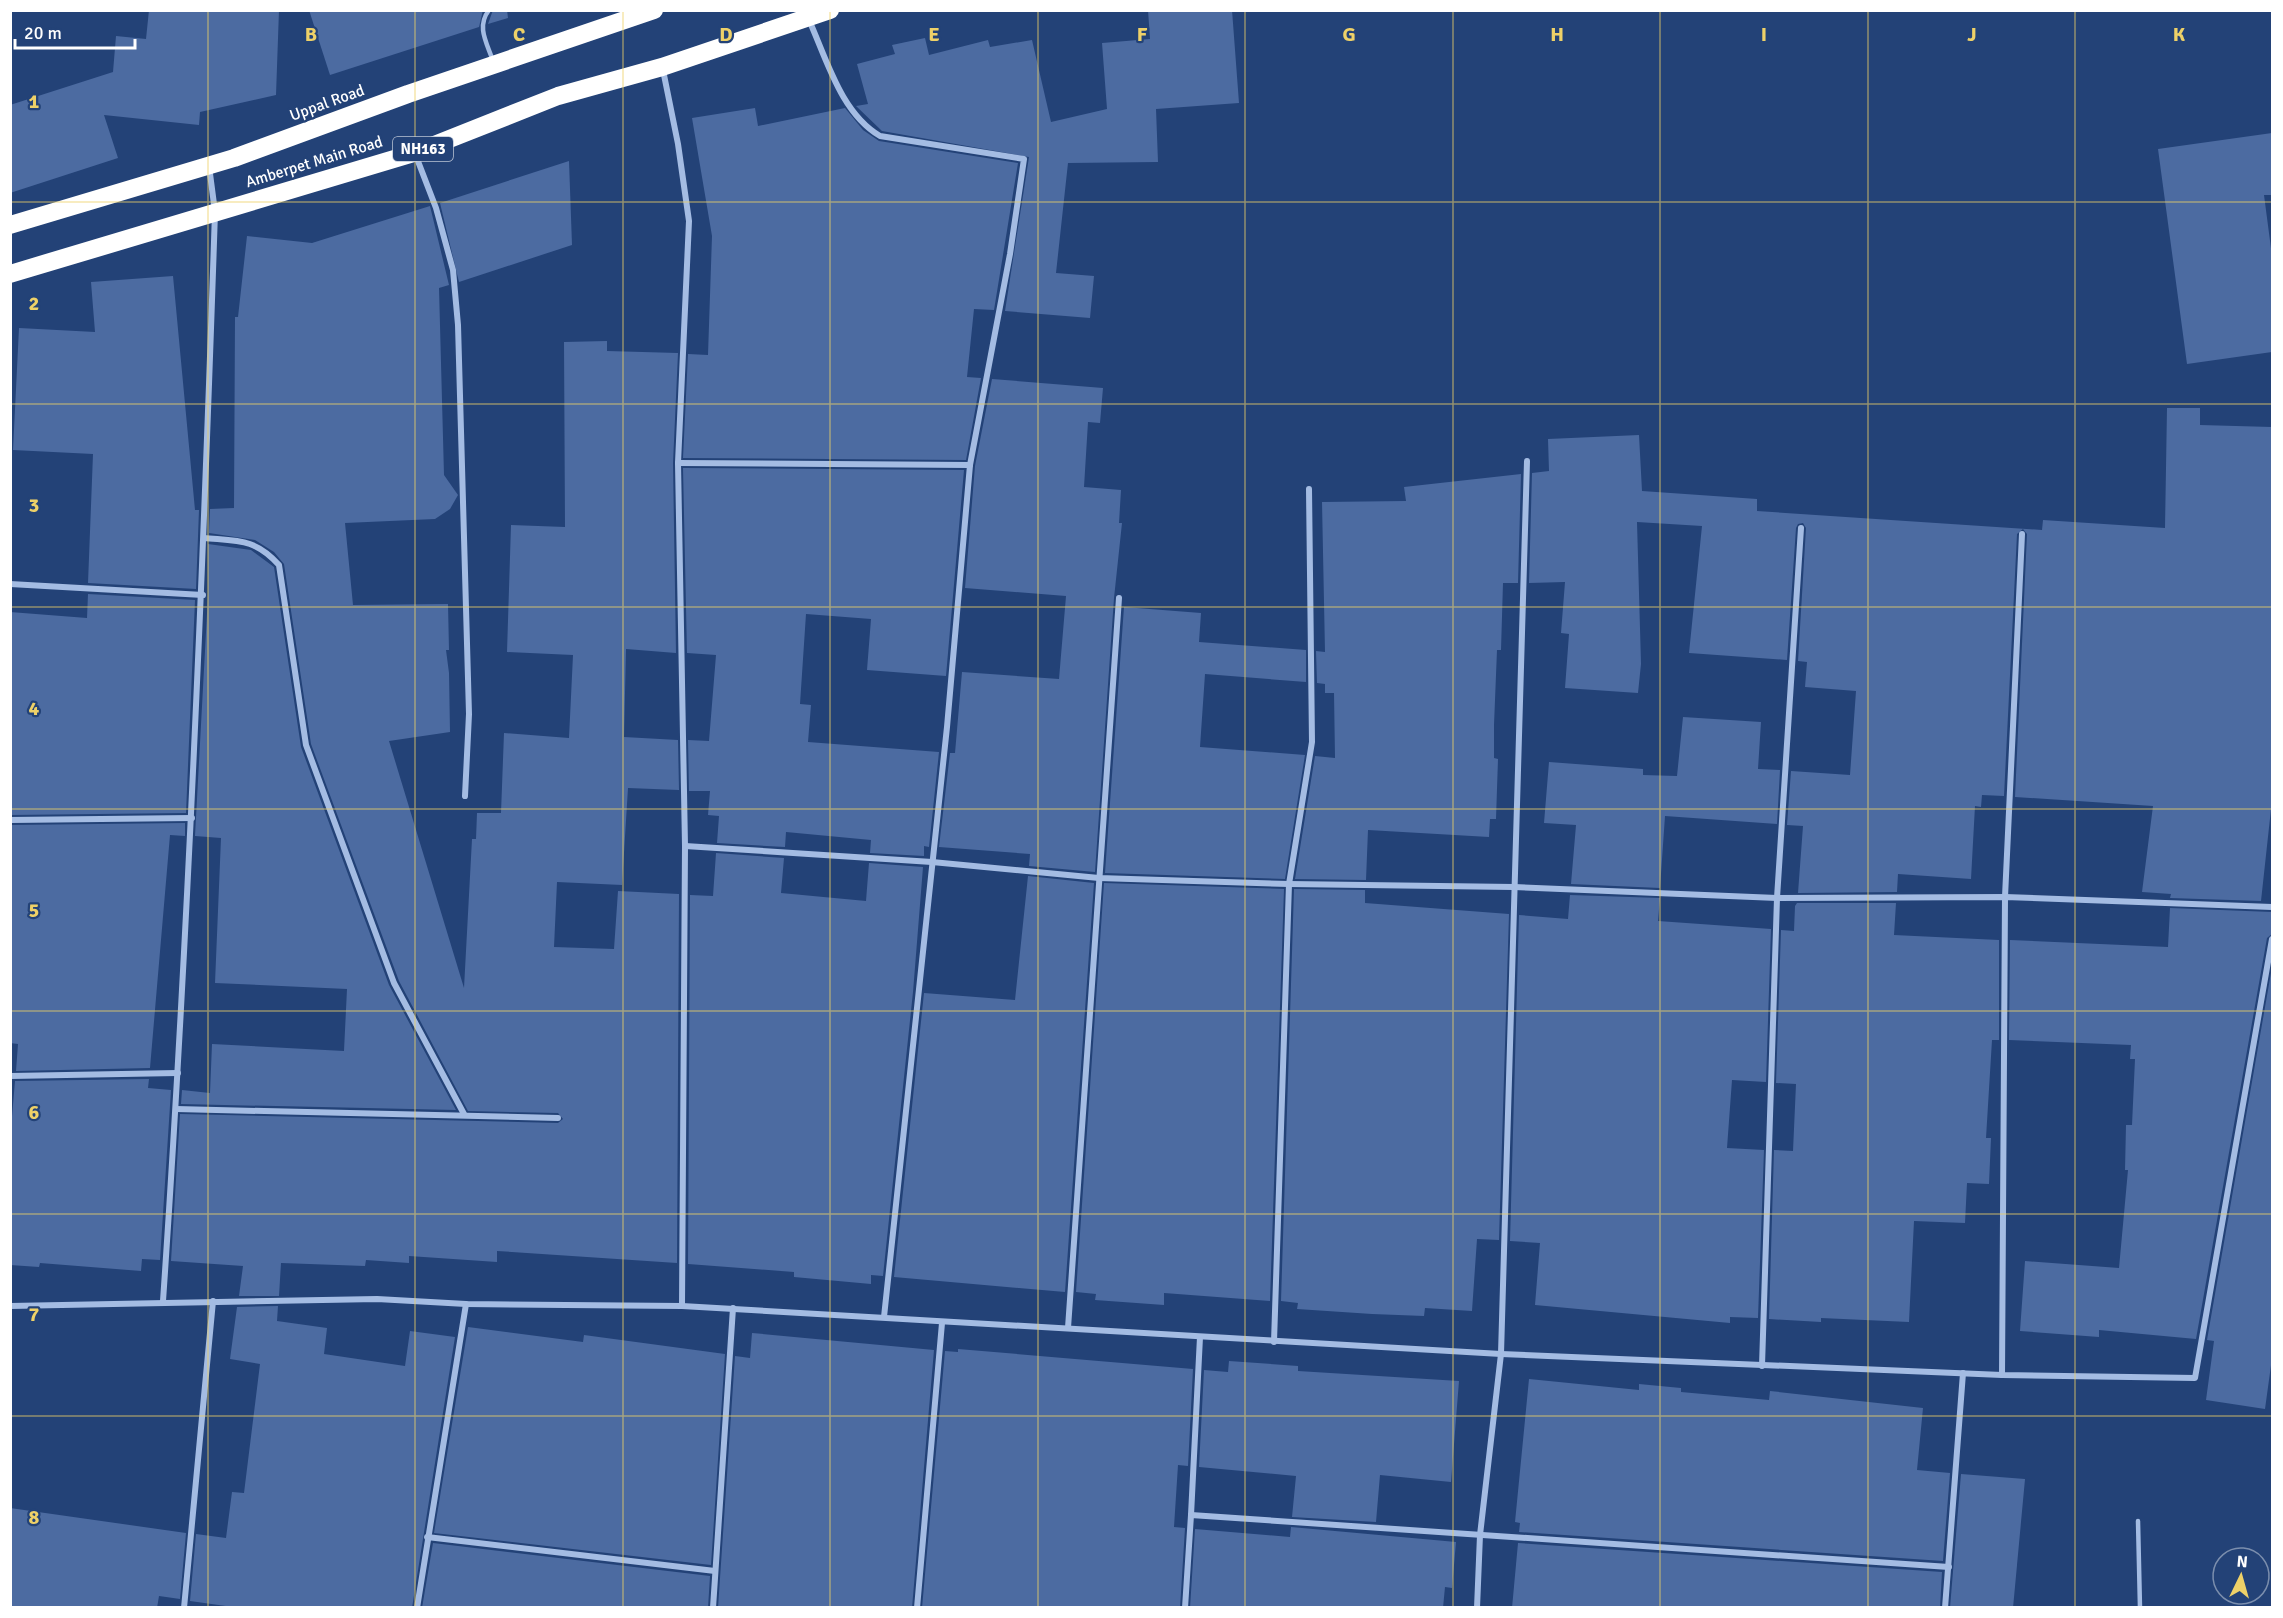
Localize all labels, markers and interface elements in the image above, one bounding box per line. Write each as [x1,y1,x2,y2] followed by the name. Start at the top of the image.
[15,12,135,50] scale bar
[24,22,62,44] text: 20 m
[305,22,317,47] text: B
[513,22,525,47] text: C
[719,22,733,47] text: D
[928,22,940,47] text: E
[1137,22,1148,47] text: F
[1342,22,1356,47] text: G
[1550,22,1564,47] text: H
[1761,22,1767,47] text: I
[1967,22,1977,47] text: J
[2173,22,2186,47] text: K
[287,80,367,126] street label: Uppal Road
[29,89,40,114] text: 1
[243,132,385,192] street label: Amberpet Main Road
[393,137,453,161] road number: NH163
[29,291,39,316] text: 2
[29,493,39,518] text: 3
[29,696,40,721] text: 4
[29,898,39,923] text: 5
[29,1100,40,1125] text: 6
[29,1302,40,1327] text: 7
[29,1505,40,1530] text: 8
[2211,1546,2271,1606] north arrow
[2236,1552,2249,1573] text: N

